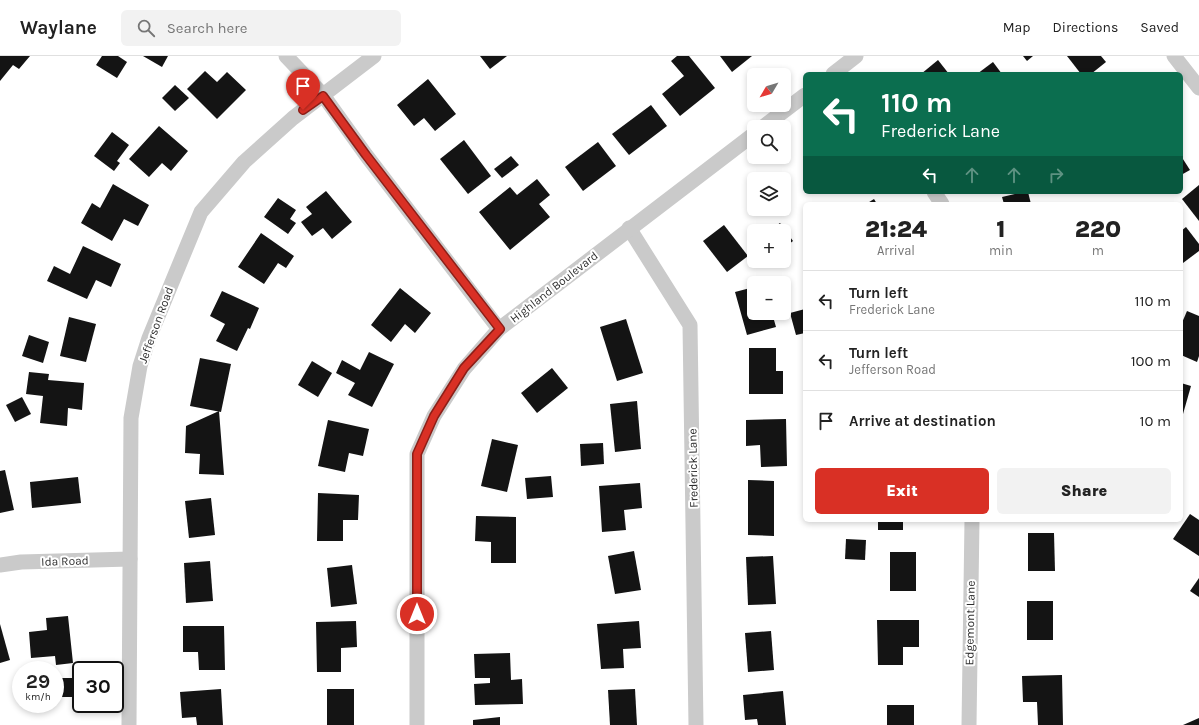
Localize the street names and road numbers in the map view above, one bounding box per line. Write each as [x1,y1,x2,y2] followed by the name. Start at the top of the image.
[507,248,601,326] street label: Highland Boulevard
[136,285,176,365] street label: Jefferson Road
[685,428,701,508] street label: Frederick Lane
[41,553,89,569] street label: Ida Road
[962,580,978,666] street label: Edgemont Lane

